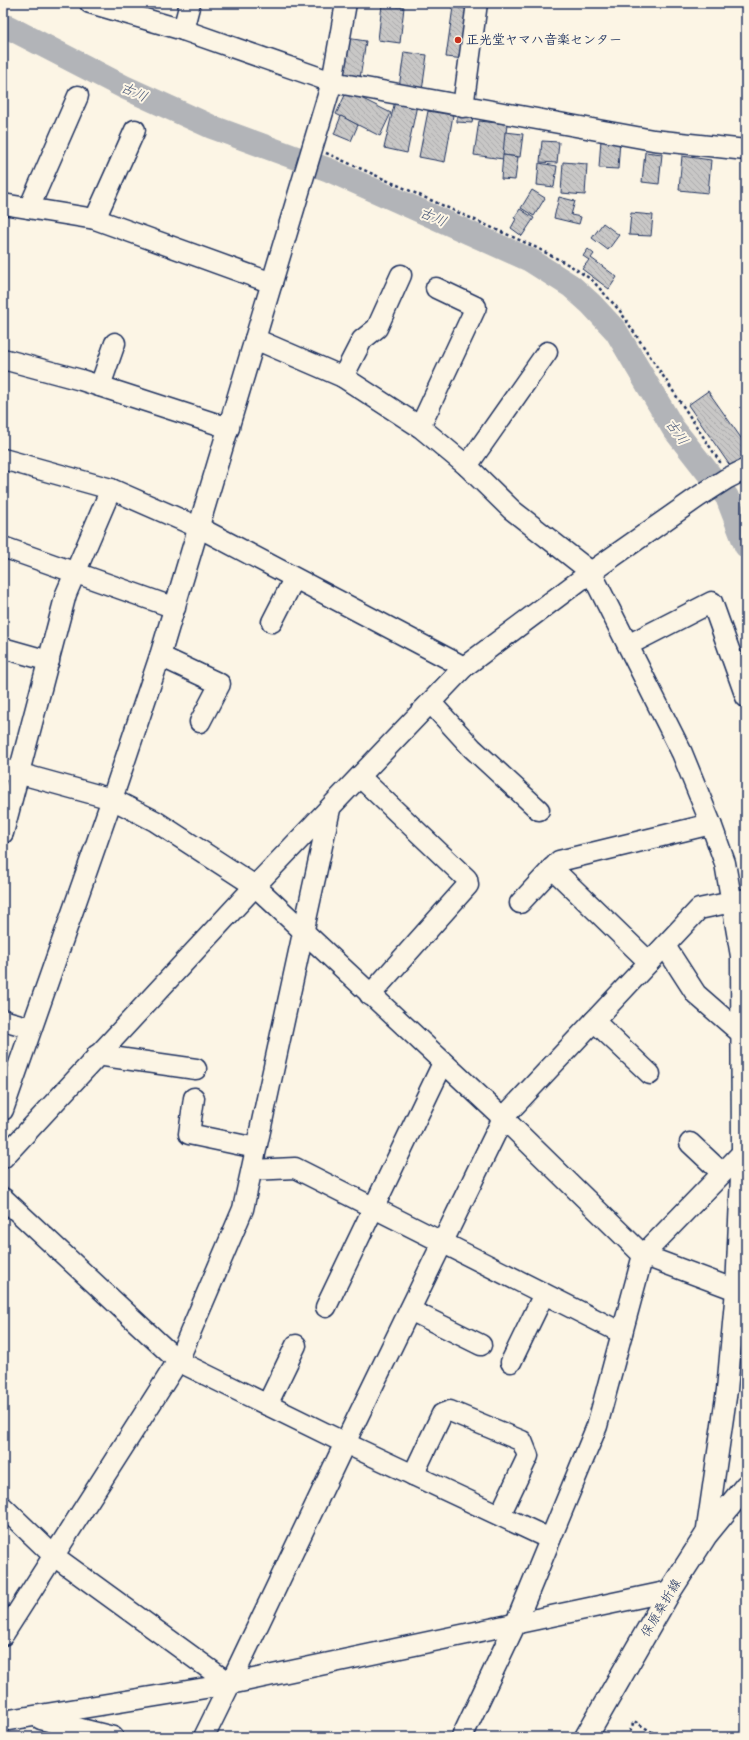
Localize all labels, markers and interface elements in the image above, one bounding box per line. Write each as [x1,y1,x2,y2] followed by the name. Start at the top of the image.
[466,32,622,48] place label: 正光堂ヤマハ音楽センター
[453,35,463,45] marker: 正光堂ヤマハ音楽センター
[118,78,150,106] water label: 古川
[417,204,449,230] water label: 古川
[662,416,692,448] water label: 古川
[637,1575,685,1640] street label: 保原桑折線

